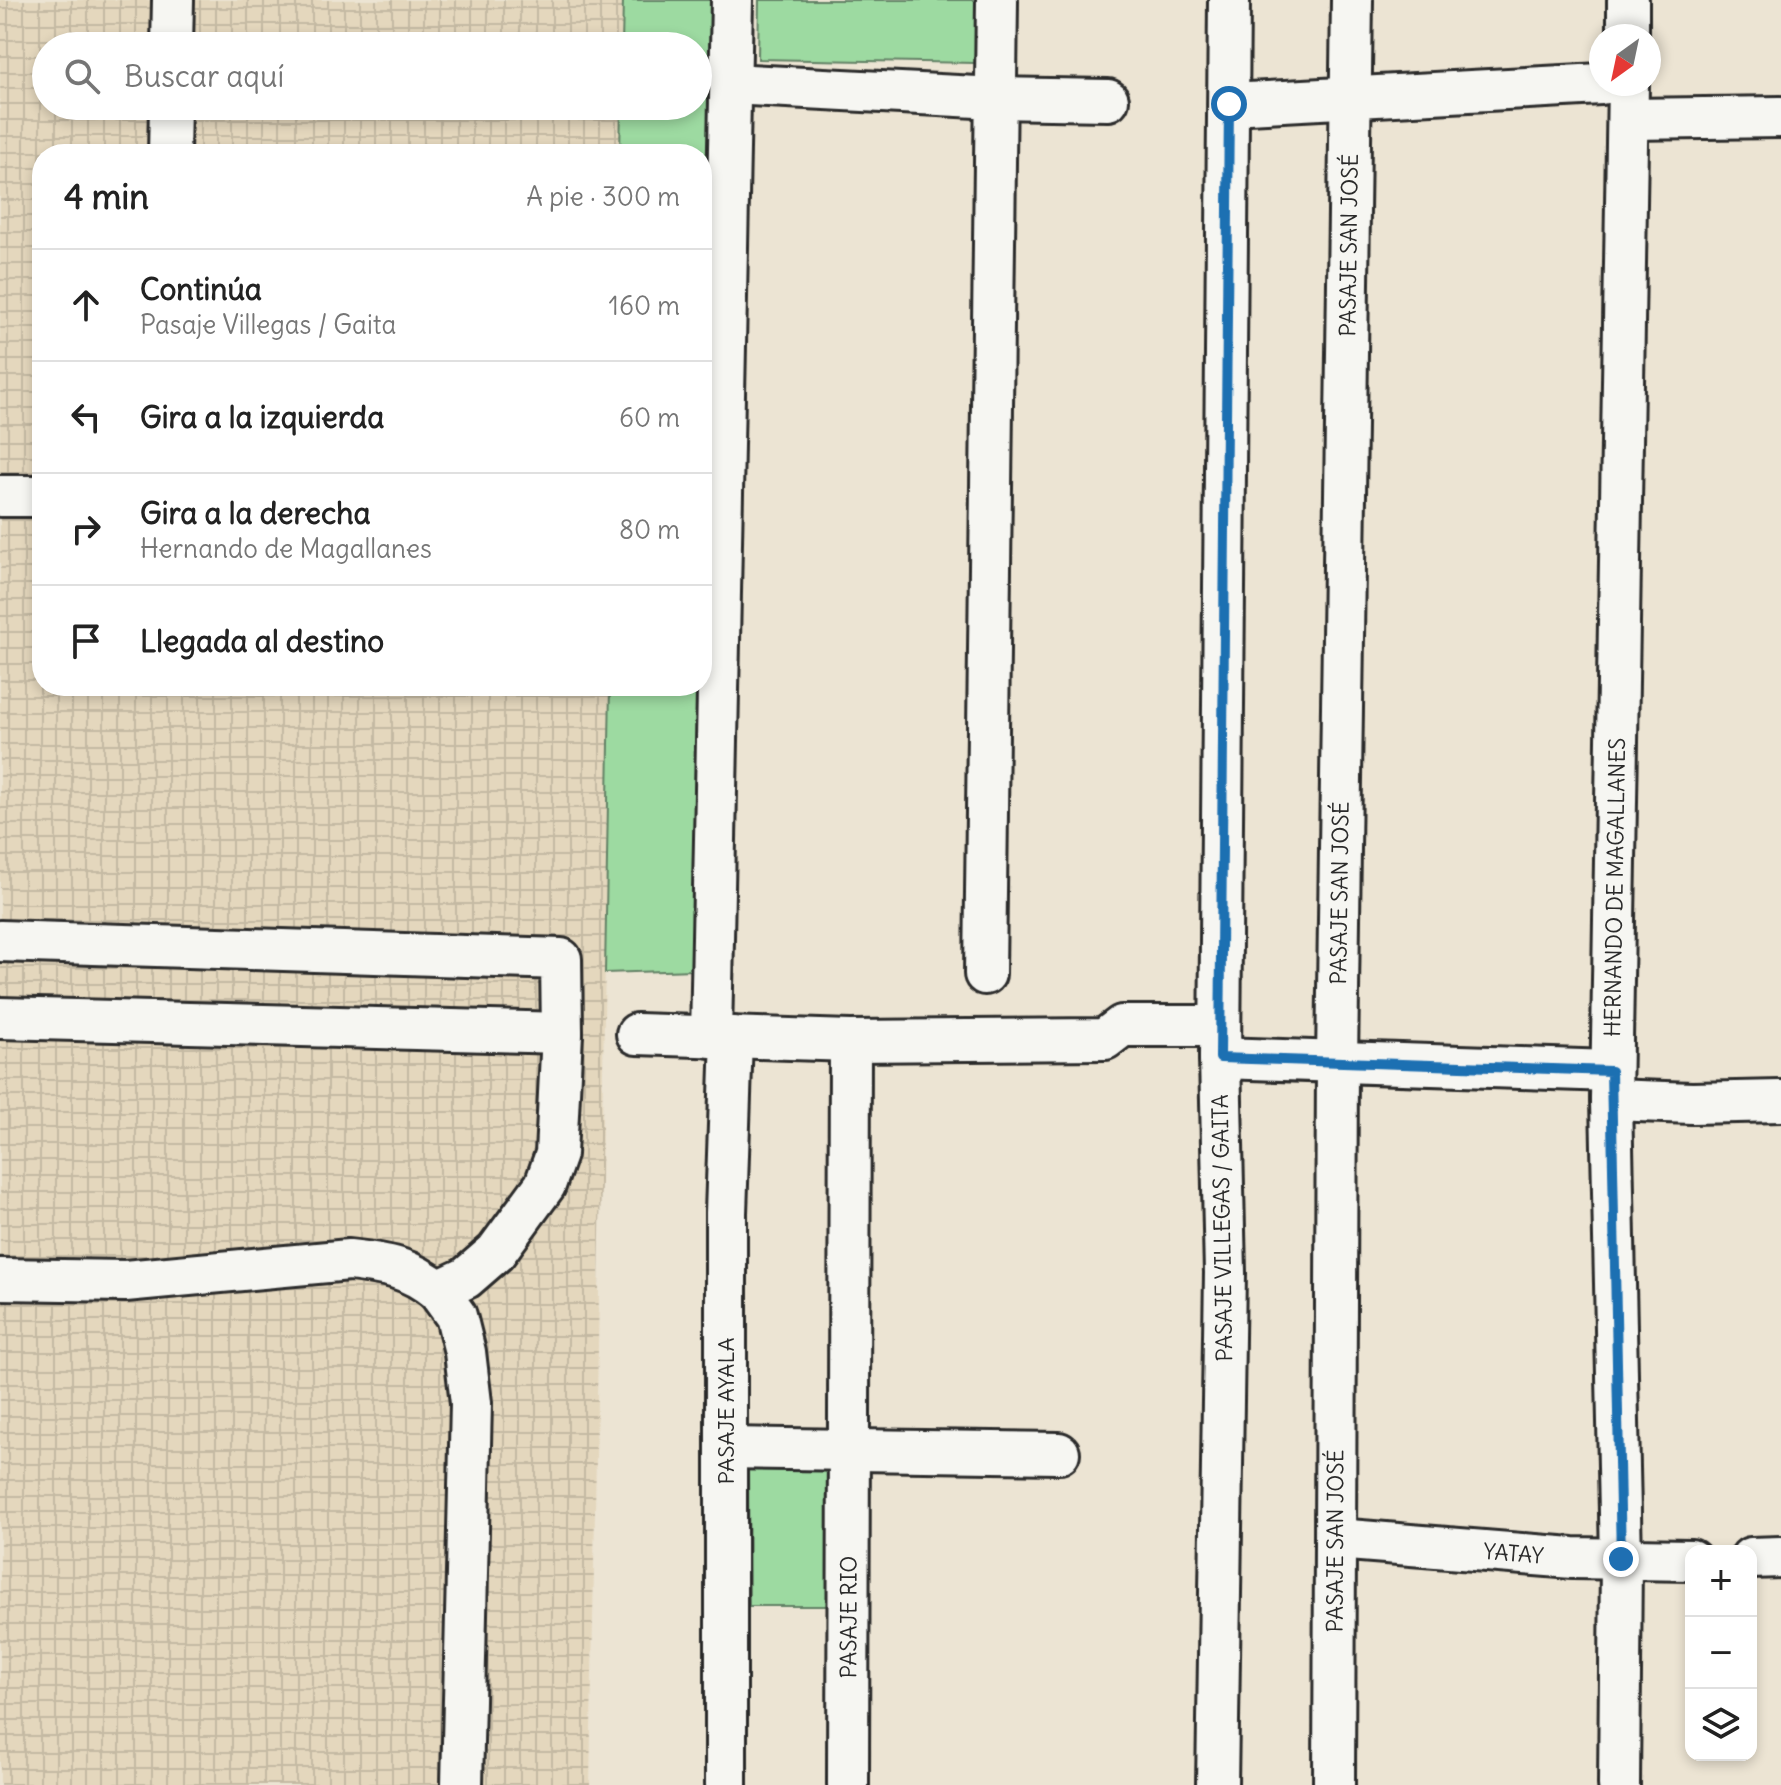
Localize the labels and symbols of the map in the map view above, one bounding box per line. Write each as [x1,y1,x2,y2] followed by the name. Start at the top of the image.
[1589,24,1661,96] north arrow
[1211,86,1247,122] route start
[1333,153,1364,337] street label: PASAJE SAN JOSÉ
[1598,737,1631,1037] street label: HERNANDO DE MAGALLANES
[1324,801,1355,985] street label: PASAJE SAN JOSÉ
[1206,1094,1238,1362] street label: PASAJE VILLEGAS / GAITA
[712,1337,740,1485] street label: PASAJE AYALA
[1321,1449,1349,1633] street label: PASAJE SAN JOSÉ
[1482,1537,1545,1570] street label: YATAY
[1603,1541,1639,1577] route end
[834,1556,863,1678] street label: PASAJE RIO

